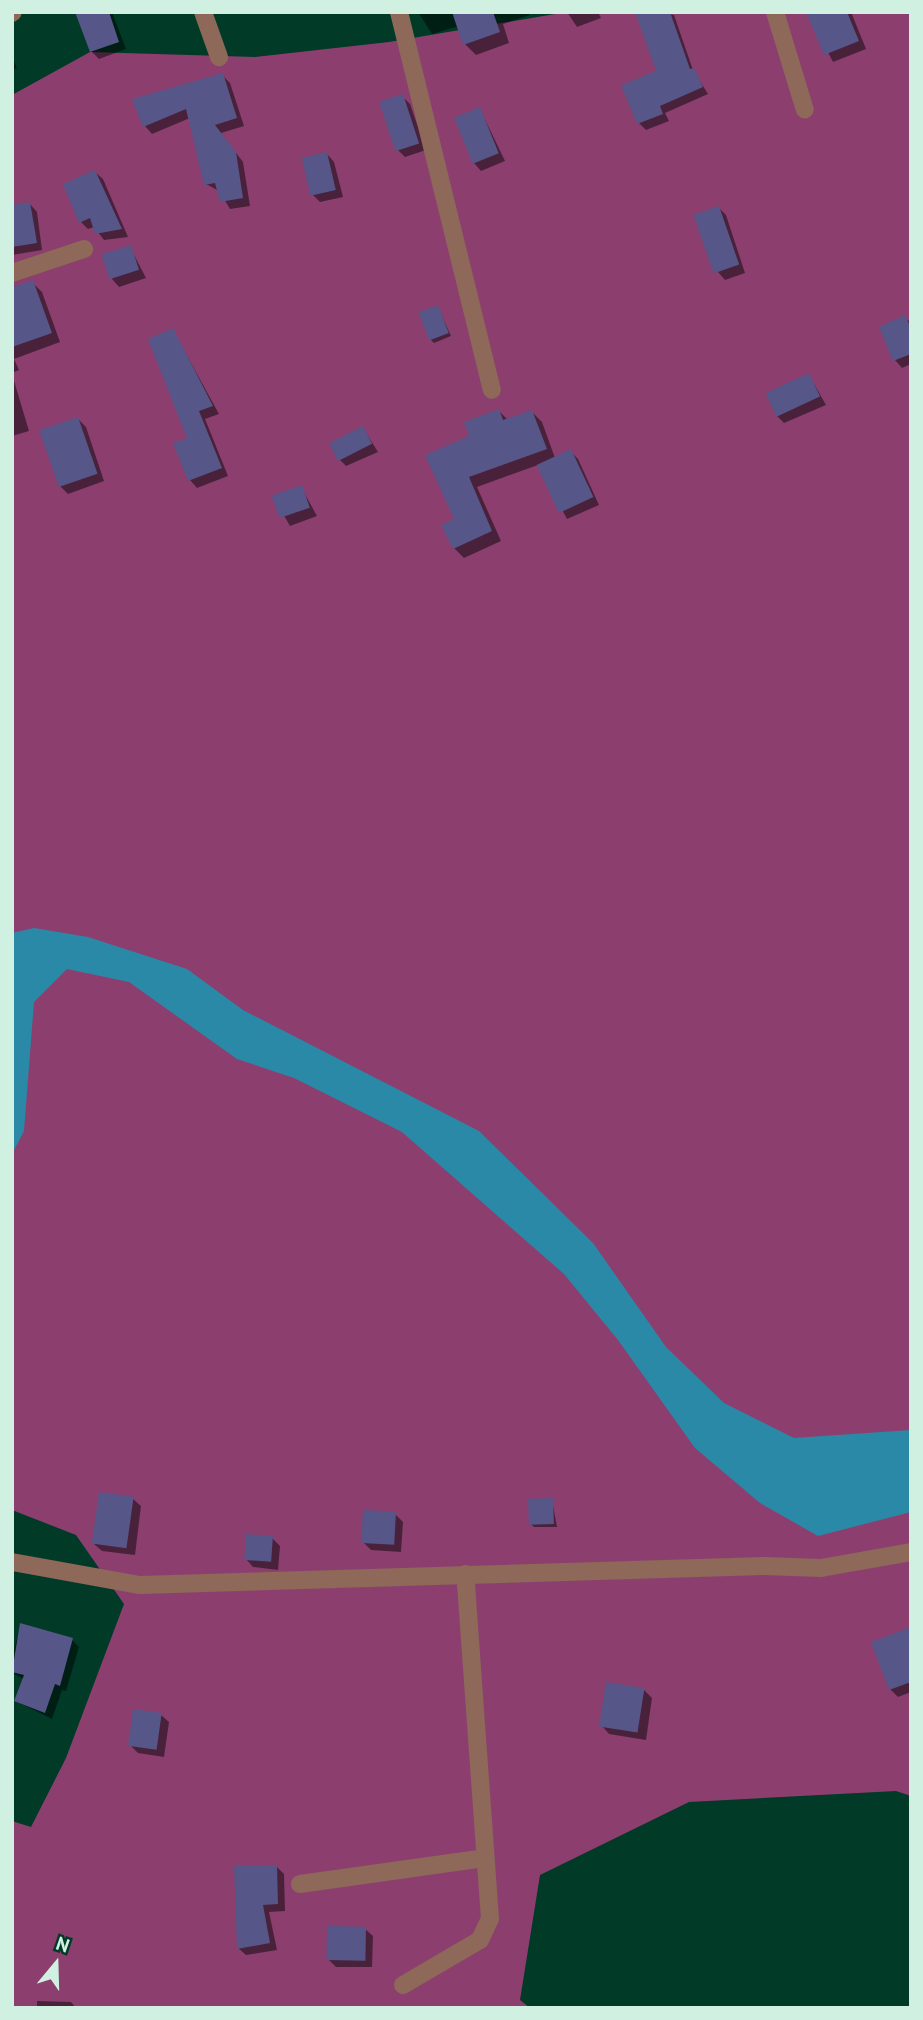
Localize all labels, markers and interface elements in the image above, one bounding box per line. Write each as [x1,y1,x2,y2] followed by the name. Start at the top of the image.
[21,1929,91,1999] north arrow
[53,1931,73,1958] text: N

